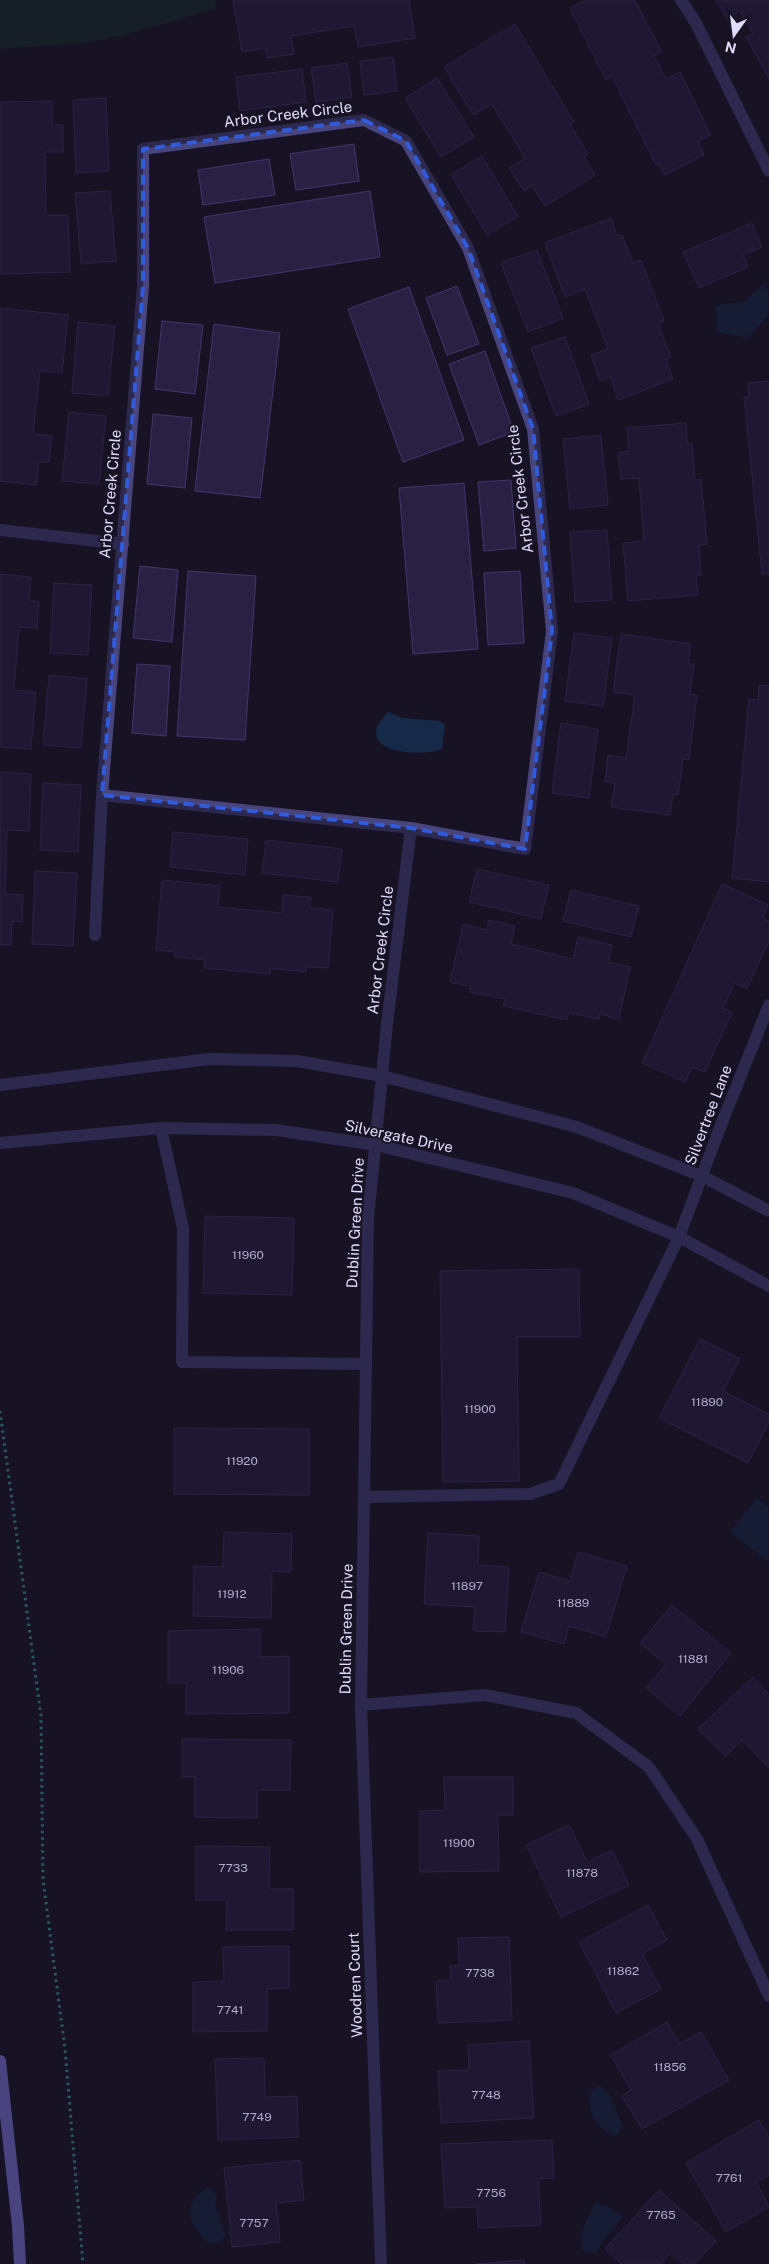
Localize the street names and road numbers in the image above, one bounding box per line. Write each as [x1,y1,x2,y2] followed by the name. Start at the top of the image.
[223,98,353,130] street label: Arbor Creek Circle
[504,424,536,554] street label: Arbor Creek Circle
[96,429,124,559] street label: Arbor Creek Circle
[364,885,396,1015] street label: Arbor Creek Circle
[681,1063,735,1167] street label: Silvertree Lane
[343,1116,455,1156] street label: Silvergate Drive
[343,1157,367,1289] street label: Dublin Green Drive
[336,1564,356,1694] street label: Dublin Green Drive
[345,1932,365,2038] street label: Woodren Court

